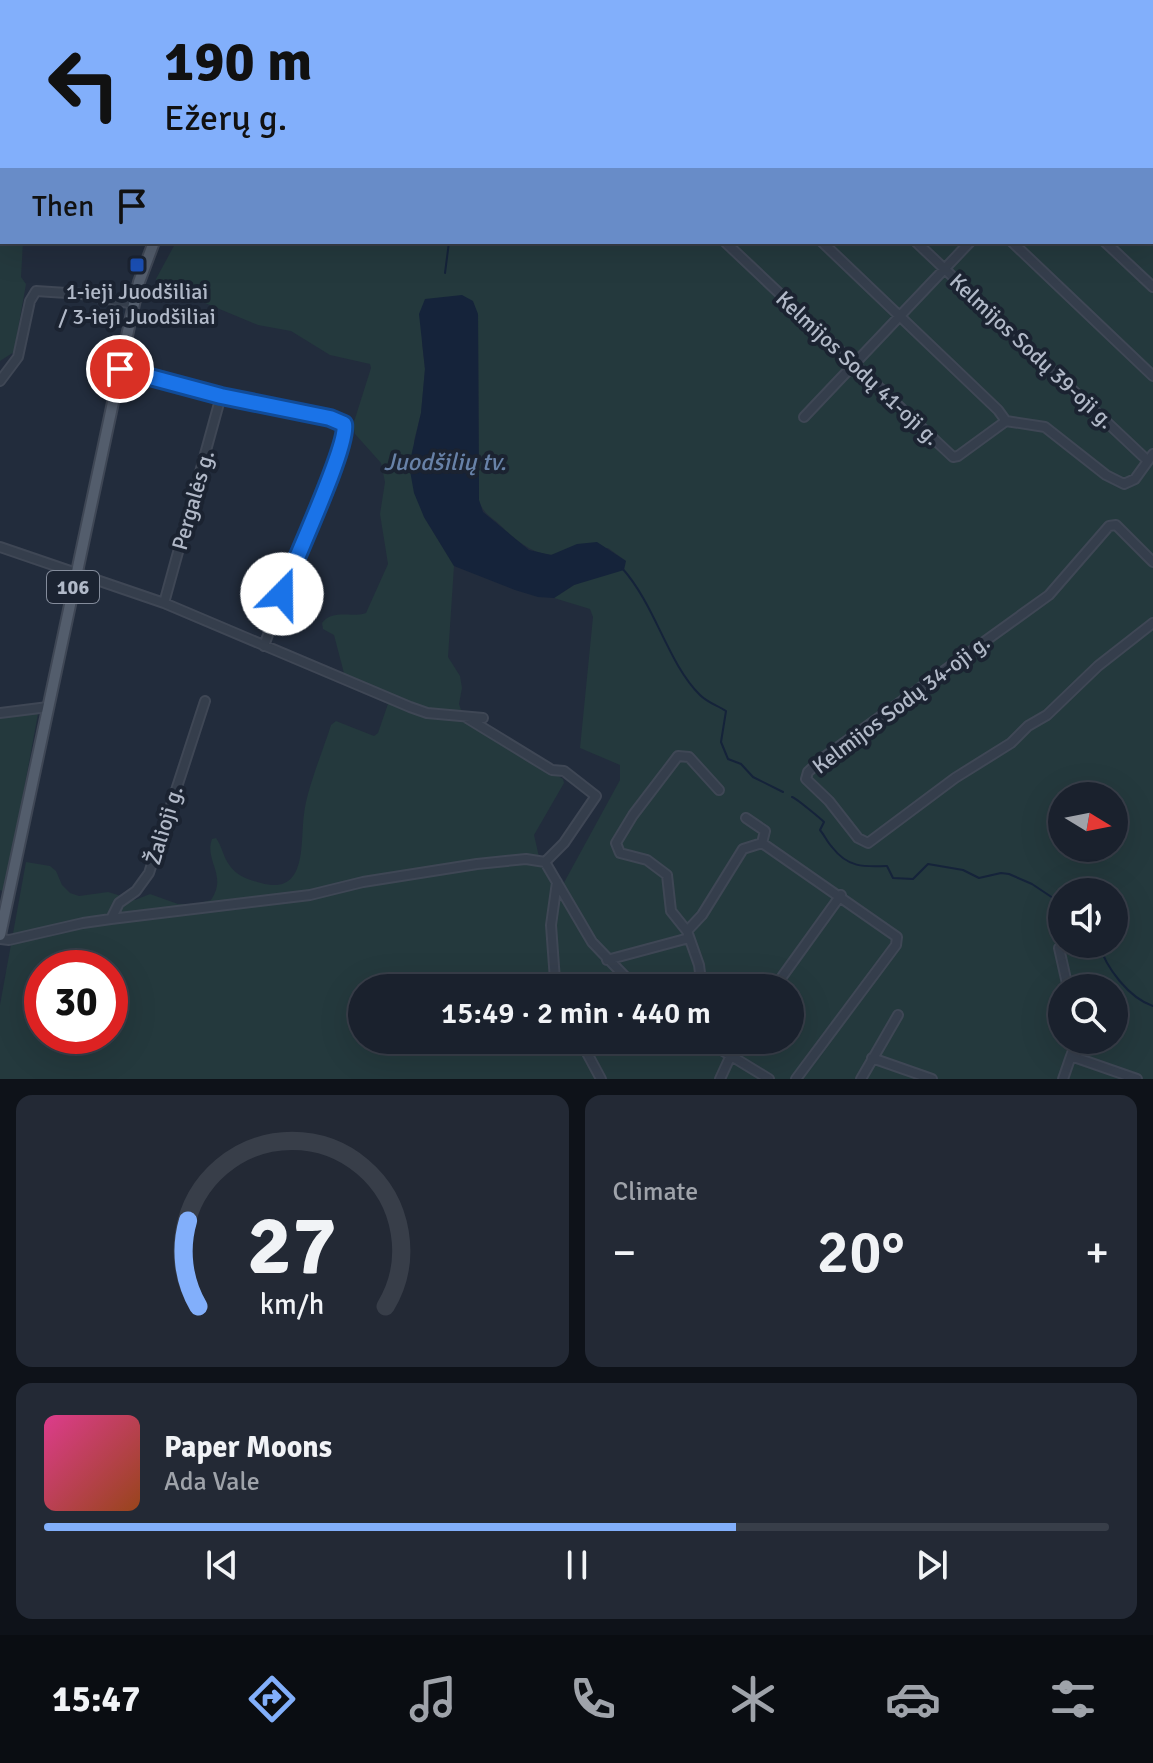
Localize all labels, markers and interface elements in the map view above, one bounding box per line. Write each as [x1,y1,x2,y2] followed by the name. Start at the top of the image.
[164,27,312,96] text: 190 m
[32,32,136,136] icon: left
[164,96,287,141] text: Ežerų g.
[110,184,154,228] icon: arrive
[32,188,94,225] text: Then
[128,256,146,274] marker: 1-ieji Juodšiliai / 3-ieji Juodšiliai
[944,268,1120,434] street label: Kelmijos Sodų 39-oji g.
[58,278,216,330] place label: 1-ieji Juodšiliai / 3-ieji Juodšiliai
[770,285,946,451] street label: Kelmijos Sodų 41-oji g.
[86,335,154,403] pin
[98,347,142,391] icon: arrive
[166,447,220,553] street label: Pergalės g.
[384,447,506,477] water label: Juodšilių tv.
[240,552,324,636] position arrow
[47,571,99,603] road number: 106
[807,628,995,780] street label: Kelmijos Sodų 34-oji g.
[139,782,189,868] street label: Žalioji g.
[1048,782,1128,862] north arrow
[1048,782,1128,1054] map controls
[1048,878,1128,958] button: sound
[24,950,128,1054] speed limit sign: 30
[1048,974,1128,1054] button: search
[441,995,711,1032] text: 15:49 · 2 min · 440 m
[613,1176,698,1208] text: Climate
[247,1195,337,1297] text: 27
[817,1216,905,1290] text: 20°
[613,1226,636,1280] text: −
[1085,1226,1109,1280] text: +
[260,1287,325,1322] text: km/h
[164,1429,332,1466] text: Paper Moons
[164,1466,260,1498] text: Ada Vale
[200,1543,244,1587] icon: previous
[555,1543,599,1587] icon: pause
[910,1543,954,1587] icon: next
[244,1671,300,1727] icon: directions
[405,1671,461,1727] icon: music
[565,1671,621,1727] icon: phone
[725,1671,781,1727] icon: climate
[885,1671,941,1727] icon: car
[1045,1671,1101,1727] icon: filters
[52,1677,140,1722] text: 15:47

